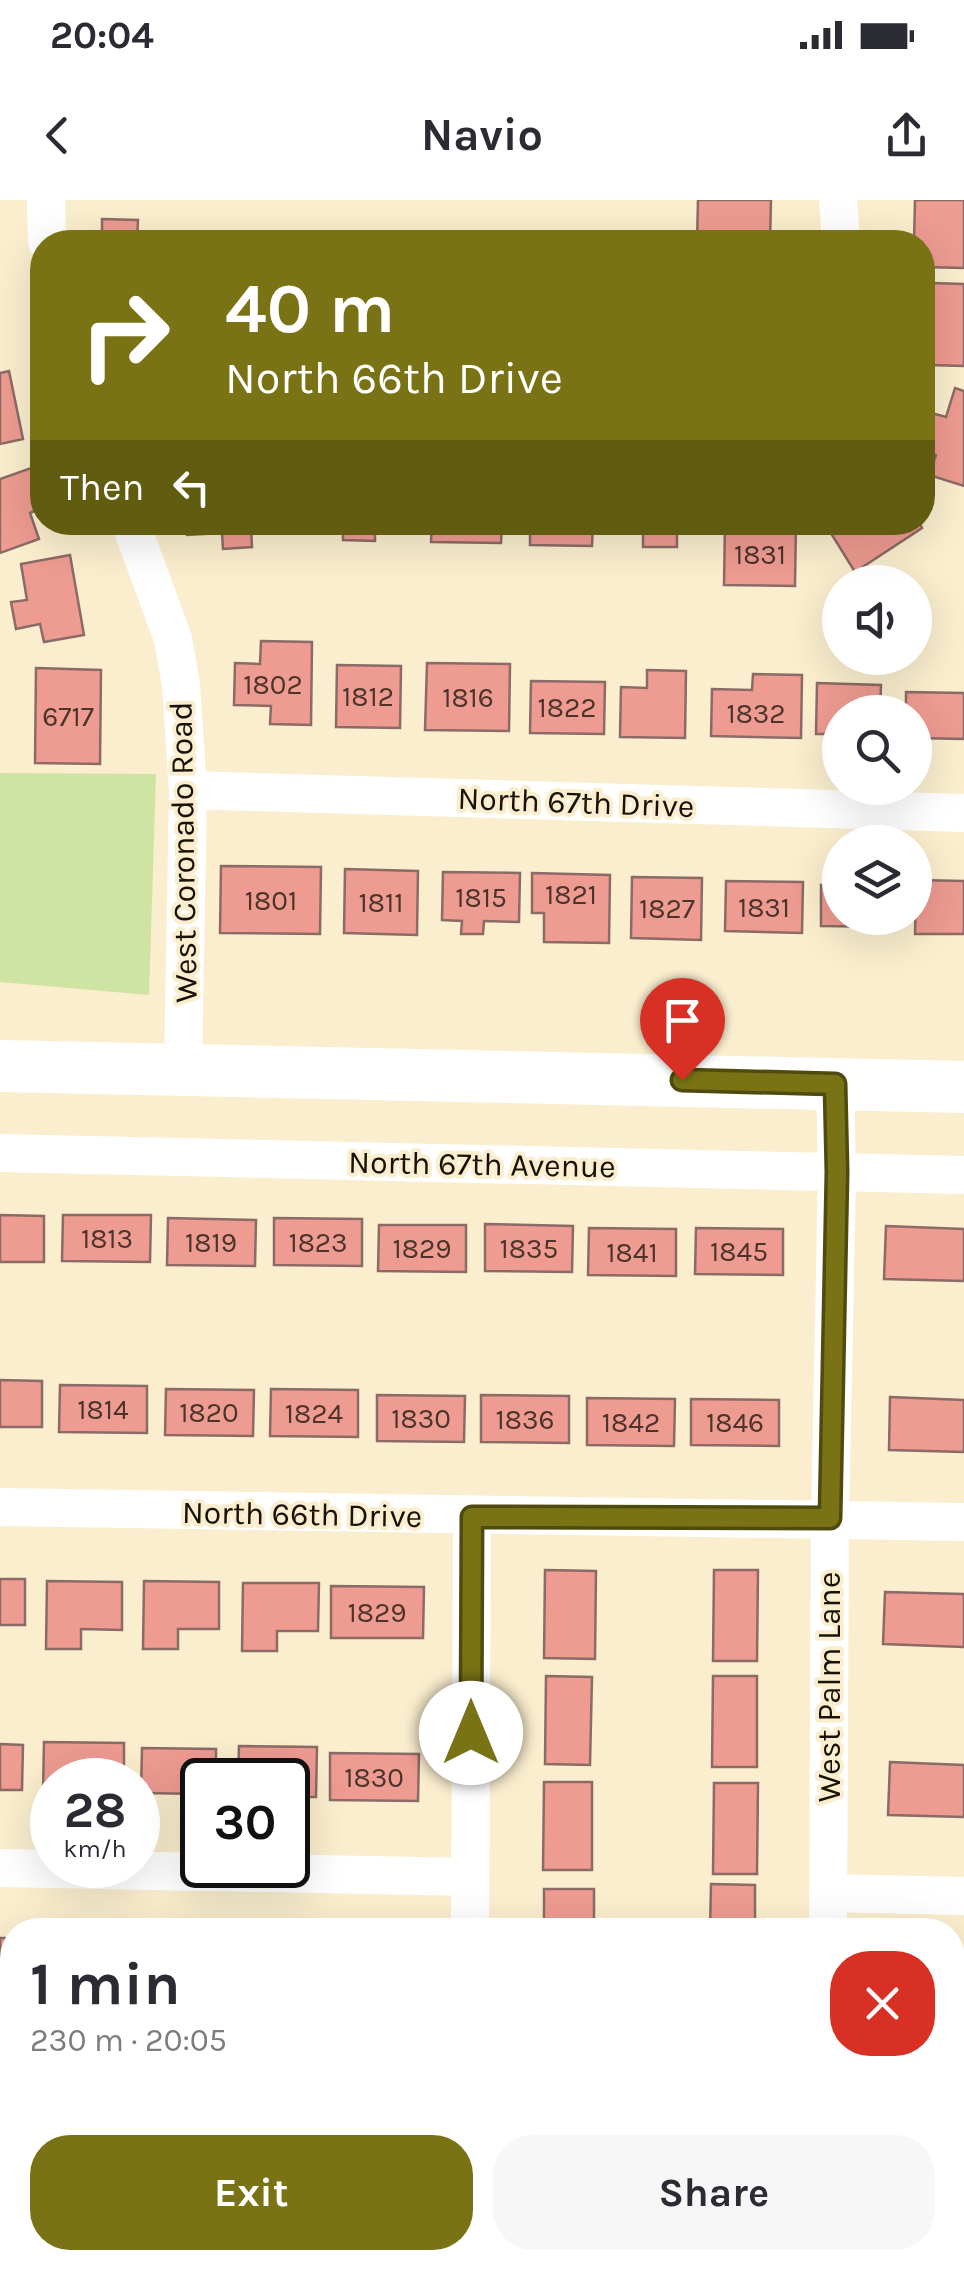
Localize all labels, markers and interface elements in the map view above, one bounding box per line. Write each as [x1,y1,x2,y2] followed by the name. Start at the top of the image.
[50,13,154,58] text: 20:04
[30,108,85,163] icon: back
[879,108,934,163] icon: share
[421,109,543,161] text: Navio
[225,268,395,350] text: 40 m
[60,270,190,400] icon: right
[225,352,563,404] text: North 66th Drive
[164,460,219,515] icon: left
[60,465,144,510] text: Then
[734,538,786,571] house number: 1831
[822,565,932,935] map controls
[822,565,932,675] button: sound
[243,668,303,701] house number: 1802
[342,680,394,713] house number: 1812
[442,681,494,714] house number: 1816
[538,691,596,724] house number: 1822
[822,695,932,805] button: search
[726,697,786,730] house number: 1832
[42,700,94,733] house number: 6717
[162,701,205,1003] street label: West Coronado Road
[457,780,695,825] street label: North 67th Drive
[822,825,932,935] button: layers
[545,878,597,911] house number: 1821
[455,881,507,914] house number: 1815
[245,884,297,917] house number: 1801
[359,886,403,919] house number: 1811
[738,891,790,924] house number: 1831
[639,892,695,925] house number: 1827
[640,978,725,1081] pin
[655,993,710,1048] icon: arrive
[348,1144,616,1185] street label: North 67th Avenue
[81,1222,133,1255] house number: 1813
[185,1226,237,1259] house number: 1819
[288,1226,348,1259] house number: 1823
[393,1232,451,1265] house number: 1829
[500,1232,558,1265] house number: 1835
[710,1235,768,1268] house number: 1845
[606,1236,658,1269] house number: 1841
[77,1393,129,1426] house number: 1814
[179,1396,239,1429] house number: 1820
[285,1397,344,1430] house number: 1824
[391,1402,451,1435] house number: 1830
[495,1403,555,1436] house number: 1836
[602,1406,660,1439] house number: 1842
[706,1406,764,1439] house number: 1846
[182,1494,422,1535] street label: North 66th Drive
[811,1572,848,1802] street label: West Palm Lane
[348,1596,406,1629] house number: 1829
[419,1681,523,1785] position arrow
[180,1758,310,1888] speed limit sign: 30
[344,1761,404,1794] house number: 1830
[64,1781,126,1840] text: 28
[63,1834,127,1863] text: km/h
[30,1949,181,2019] text: 1 min
[830,1951,935,2056] button: close
[30,2022,227,2059] text: 230 m · 20:05
[30,2135,473,2250] button: Exit
[493,2135,935,2250] button: Share

